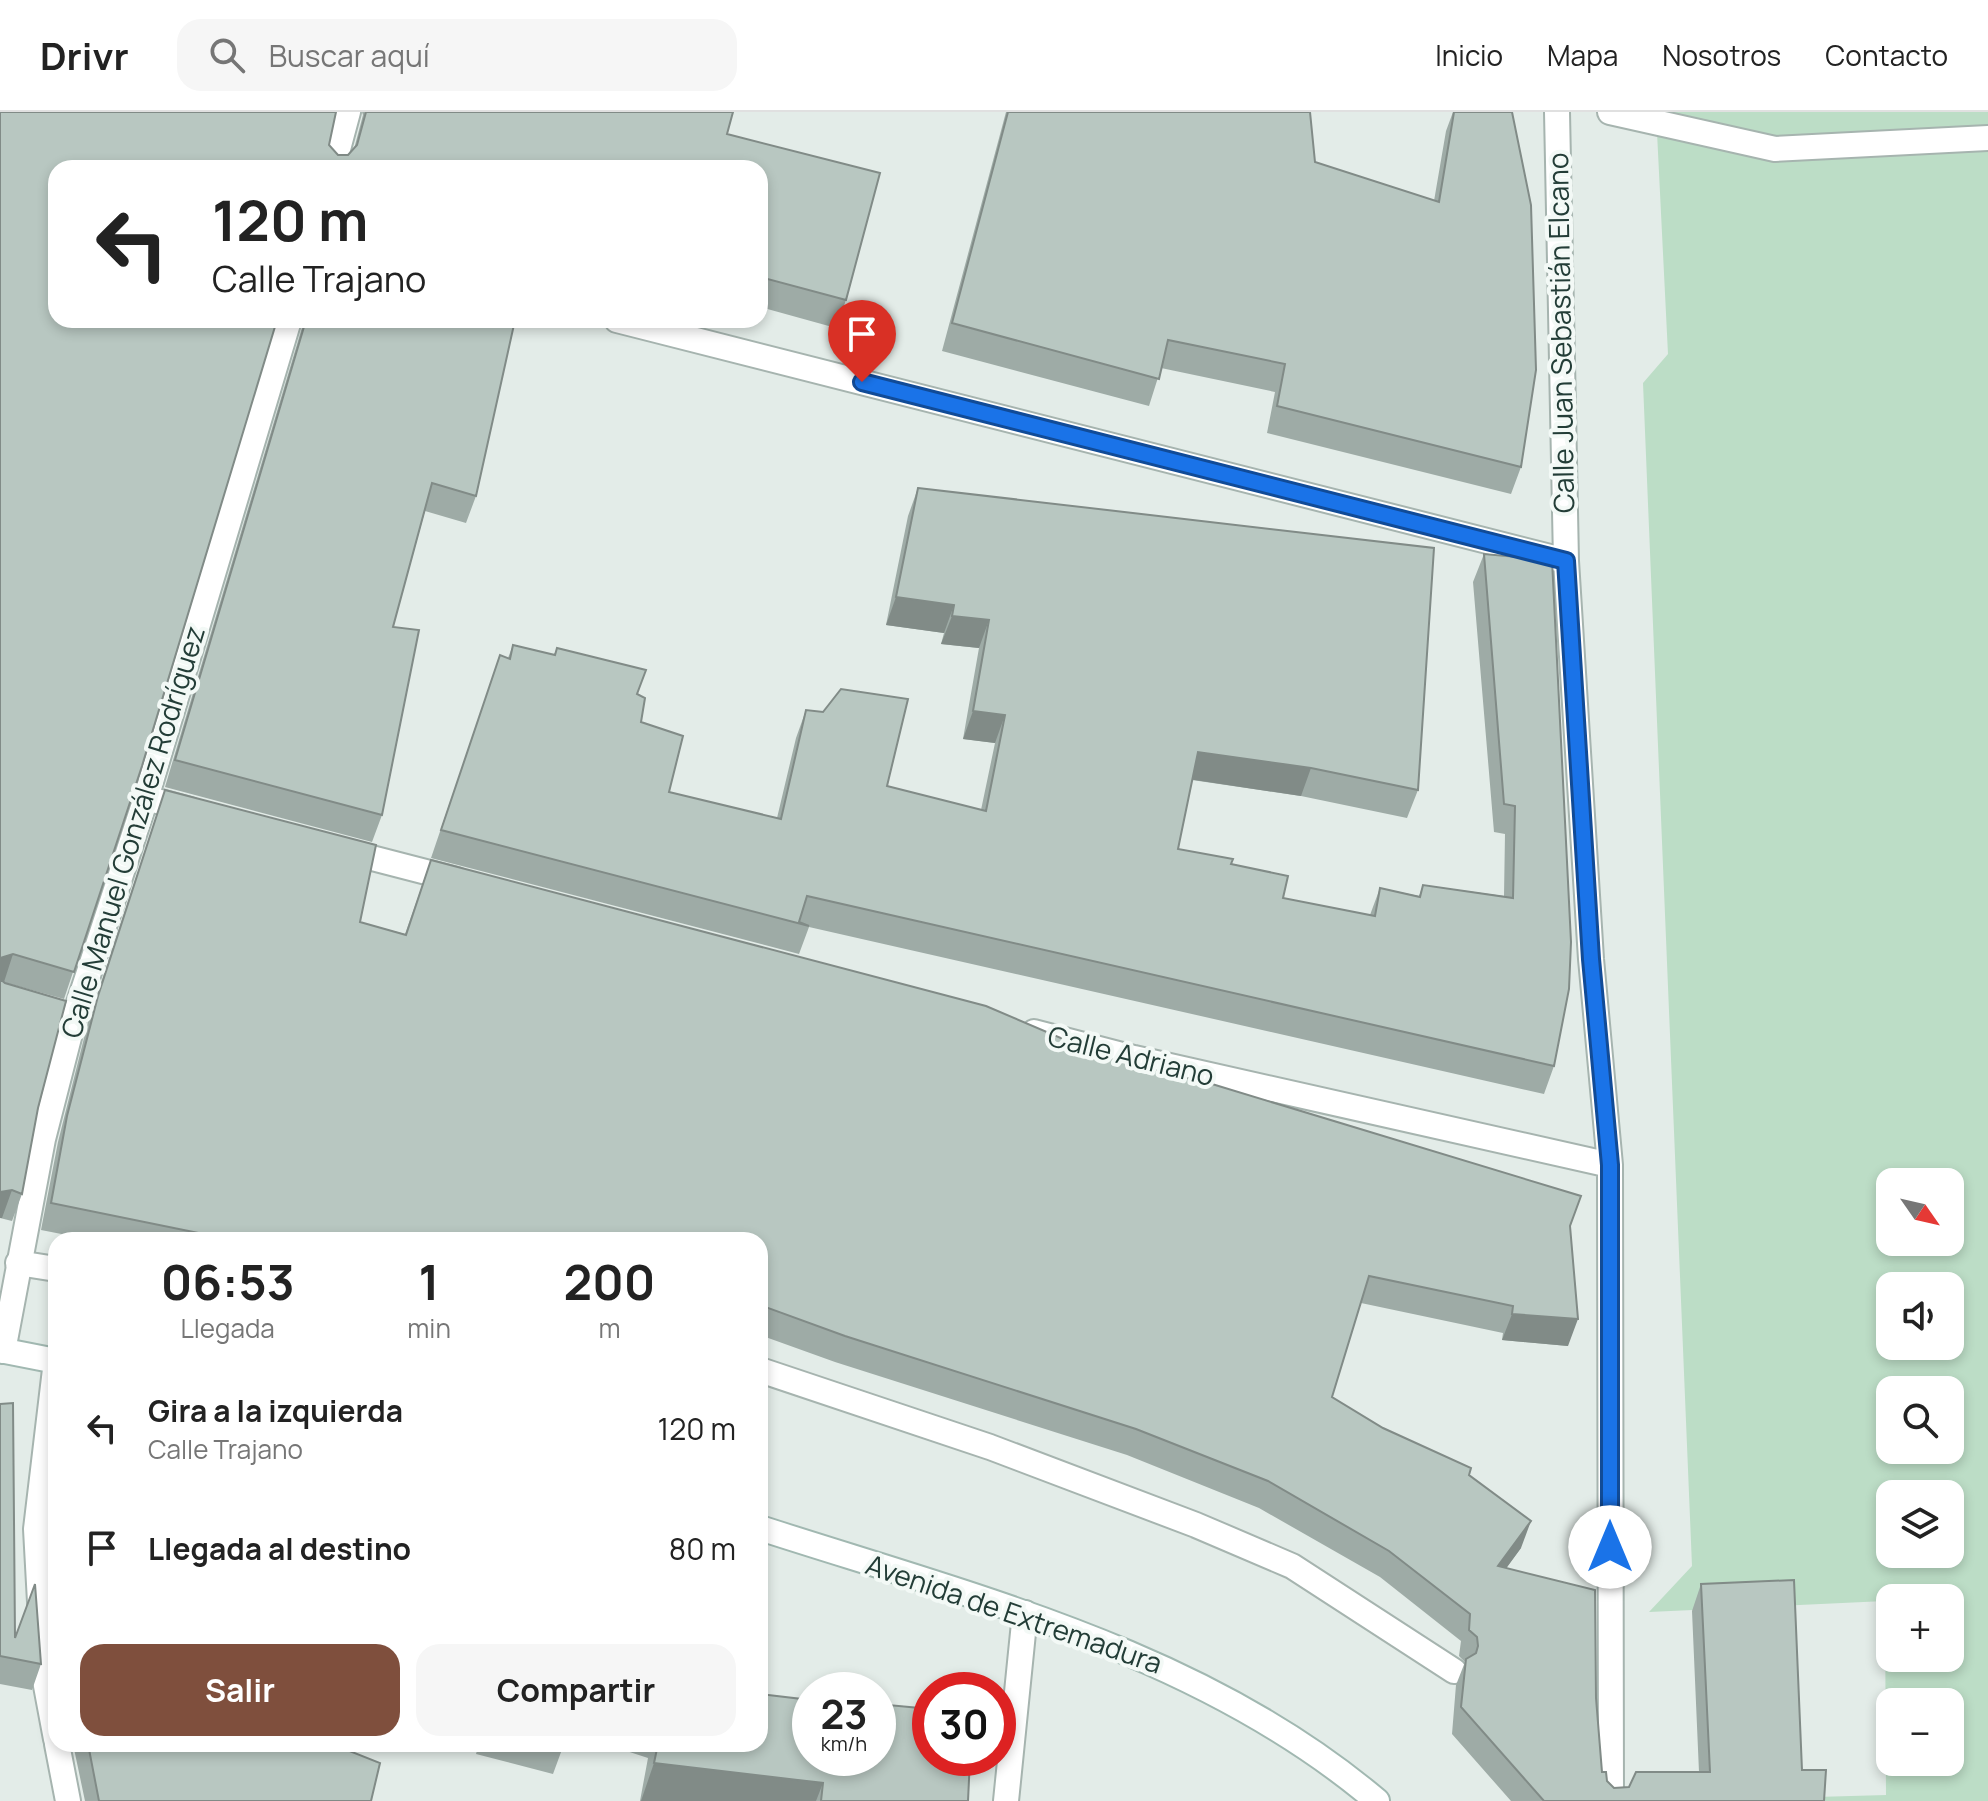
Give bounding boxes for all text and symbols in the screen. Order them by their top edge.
search box [177,19,737,91]
text: Drivr [40,29,129,81]
icon: search [205,33,249,77]
text: Buscar aquí [269,35,430,76]
text: Inicio [1435,36,1503,74]
text: Mapa [1547,36,1618,74]
text: Nosotros [1662,36,1781,74]
text: Contacto [1825,36,1948,74]
street label: Calle Juan Sebastián Elcano [1538,152,1582,514]
text: 120 m [212,181,368,258]
icon: left [80,192,184,296]
text: Calle Trajano [212,254,426,303]
pin [828,300,896,382]
icon: arrive [840,312,884,356]
street label: Calle Manuel González Rodríguez [51,621,213,1042]
street label: Calle Adriano [1044,1016,1218,1094]
north arrow [1876,1168,1964,1256]
map controls [1876,1168,1964,1776]
text: 06:53 [161,1249,295,1314]
text: 1 [419,1249,440,1314]
text: 200 [564,1249,655,1314]
button: sound [1876,1272,1964,1360]
text: Llegada [181,1310,275,1346]
text: min [407,1310,451,1346]
text: m [598,1310,620,1346]
button: search [1876,1376,1964,1464]
text: Gira a la izquierda [148,1390,403,1431]
icon: left [80,1406,124,1450]
text: 120 m [657,1408,736,1449]
text: Calle Trajano [148,1431,303,1467]
button: layers [1876,1480,1964,1568]
position arrow [1568,1505,1652,1589]
icon: arrive [80,1526,124,1570]
text: Llegada al destino [148,1528,411,1569]
text: 80 m [669,1528,736,1569]
street label: Avenida de Extremadura [861,1544,1168,1682]
button: + [1876,1584,1964,1672]
button: Salir [80,1644,400,1736]
button: Compartir [416,1644,736,1736]
speed limit sign: 30 [912,1672,1016,1776]
text: 23 [820,1686,868,1741]
button: − [1876,1688,1964,1776]
text: km/h [821,1730,867,1757]

